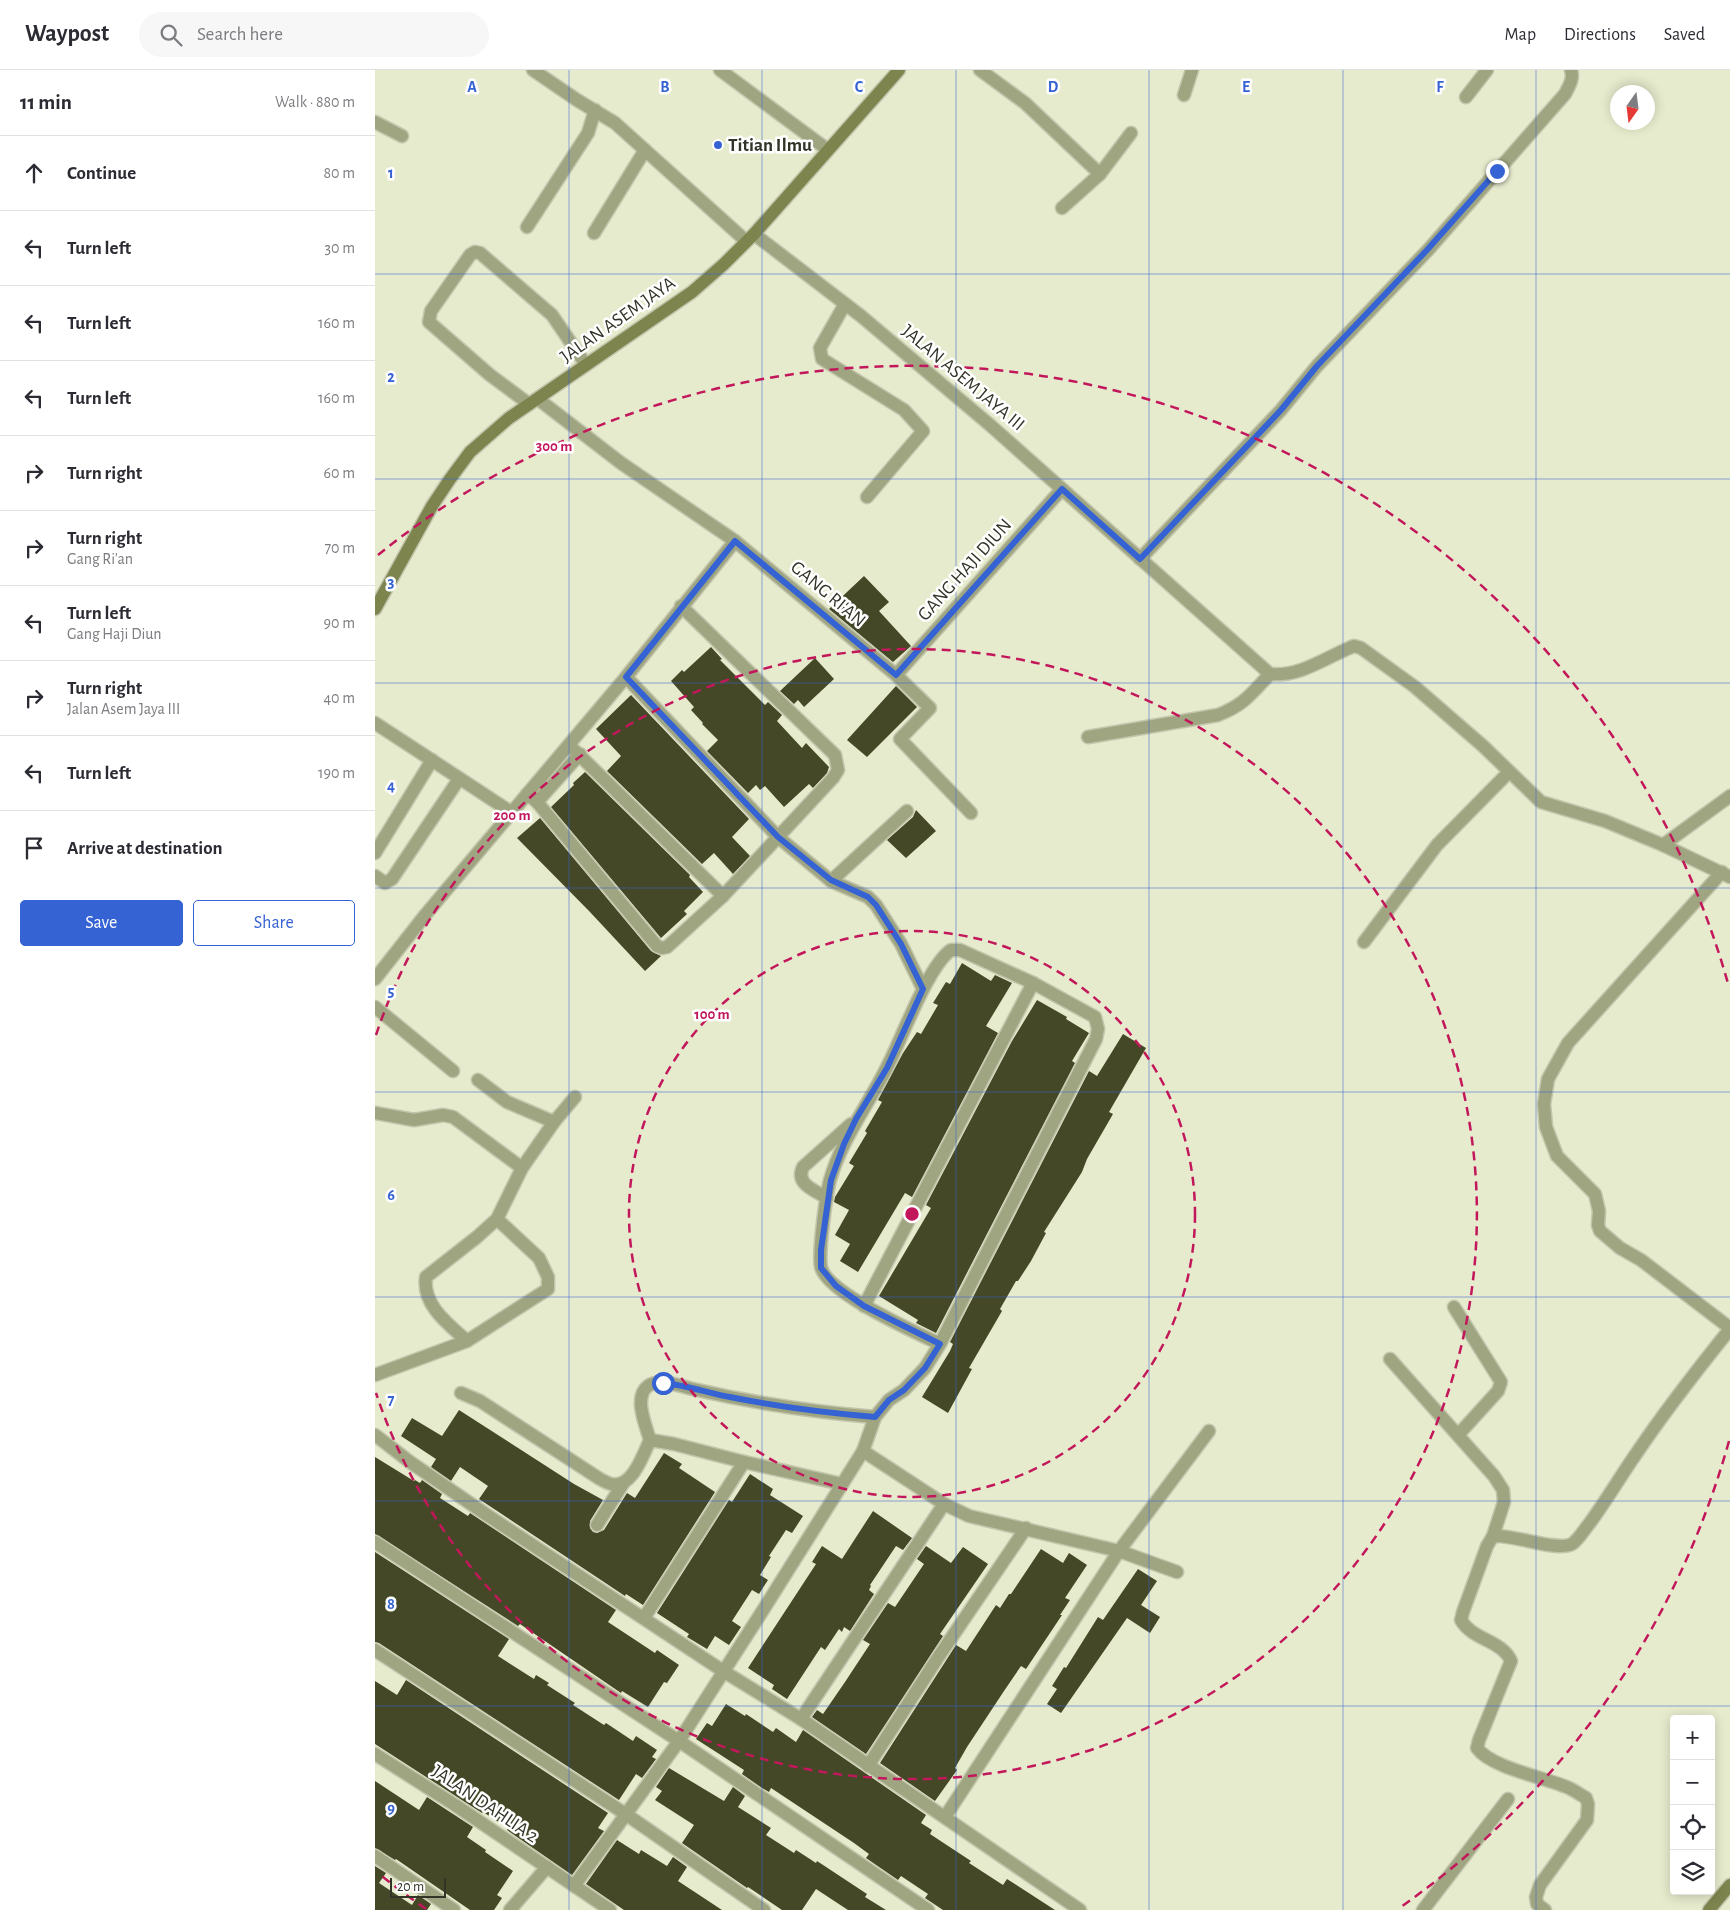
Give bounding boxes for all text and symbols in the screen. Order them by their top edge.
search box [139,12,489,57]
icon: search [157,21,185,49]
text: Waypost [25,22,109,46]
text: Search here [197,25,283,44]
text: Map [1505,26,1536,44]
text: Directions [1564,26,1636,44]
text: Saved [1664,26,1705,44]
text: A [467,79,477,95]
text: B [660,79,670,95]
text: C [855,79,864,95]
text: D [1048,79,1059,95]
text: E [1242,79,1250,95]
text: F [1436,79,1444,95]
north arrow [1610,85,1655,130]
text: 11 min [20,92,72,113]
text: Walk · 880 m [275,94,355,110]
place label: Titian Ilmu [728,136,812,155]
marker: Titian Ilmu [712,139,724,151]
icon: ahead [20,159,48,187]
route end [1486,160,1509,183]
text: Continue [67,164,136,183]
text: 80 m [324,165,355,181]
text: 1 [388,165,394,181]
icon: left [20,234,48,262]
text: Turn left [67,239,131,258]
text: 30 m [325,240,355,256]
street label: JALAN ASEM JAYA [557,273,679,367]
icon: left [20,309,48,337]
text: Turn left [67,314,131,333]
text: 160 m [318,315,355,331]
street label: JALAN ASEM JAYA III [898,321,1028,435]
text: 2 [387,369,395,385]
icon: left [20,384,48,412]
text: Turn left [67,389,131,408]
text: 160 m [318,390,355,406]
text: 300 m [536,439,572,454]
icon: right [20,459,48,487]
text: Turn right [67,464,142,483]
text: 60 m [324,465,355,481]
street label: GANG HAJI DIUN [914,515,1016,625]
text: Turn right [67,529,142,548]
icon: right [20,534,48,562]
text: 70 m [324,540,355,556]
text: Gang Ri'an [67,551,133,567]
street label: GANG RI'AN [787,557,869,631]
text: 3 [388,574,395,590]
text: Turn left [67,604,131,623]
icon: left [20,609,48,637]
text: 90 m [324,615,355,631]
text: Gang Haji Diun [67,626,162,642]
text: Turn right [67,679,142,698]
icon: right [20,684,48,712]
text: 40 m [323,690,355,706]
text: Jalan Asem Jaya III [67,701,180,717]
icon: left [20,759,48,787]
text: Turn left [67,764,131,783]
text: 190 m [318,765,355,781]
text: 4 [387,778,395,794]
text: 200 m [493,808,531,823]
icon: arrive [20,834,48,862]
text: Arrive at destination [67,839,223,858]
button: Save [20,900,183,946]
button: Share [193,900,355,946]
text: 5 [388,983,395,999]
text: 100 m [694,1007,730,1022]
text: 6 [387,1187,395,1203]
centre of rings [903,1205,921,1223]
route start [652,1372,675,1395]
text: 7 [388,1392,395,1408]
text: 8 [387,1596,395,1612]
map controls [1670,1715,1715,1895]
button: + [1670,1715,1715,1760]
button: − [1670,1760,1715,1805]
street label: JALAN DAHLIA 2 [428,1762,542,1847]
text: 9 [387,1800,395,1816]
button: locate [1670,1805,1715,1850]
button: layers [1670,1850,1715,1895]
scale bar [390,1875,446,1898]
text: 20 m [397,1880,424,1894]

